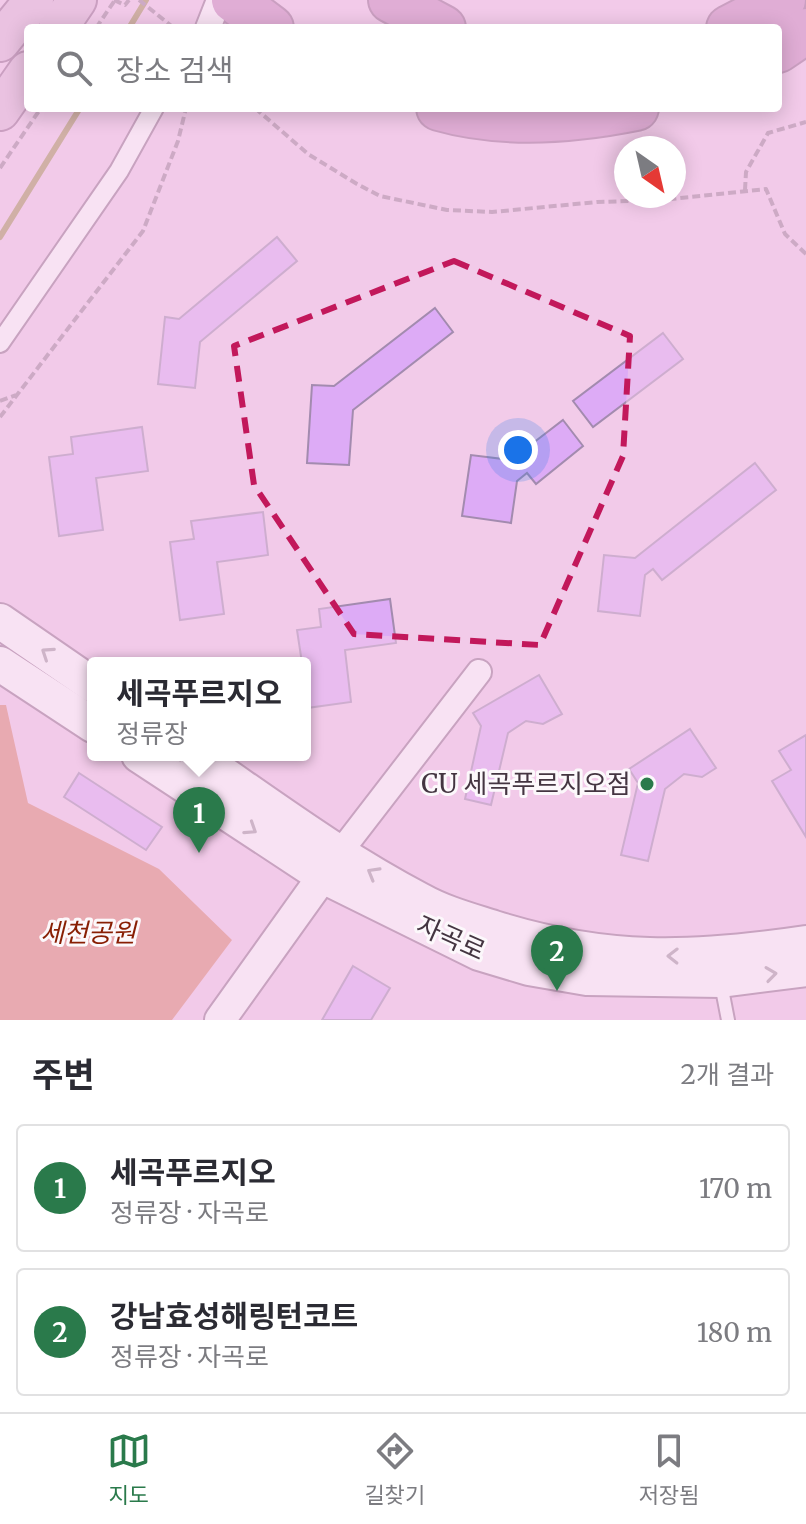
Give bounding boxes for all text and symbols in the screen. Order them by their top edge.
search box [24,24,782,112]
icon: search [52,46,96,90]
text: 장소 검색 [116,51,234,89]
north arrow [614,136,686,208]
your location [498,430,538,470]
one-way arrow [41,648,55,663]
popup [87,657,311,761]
text: 세곡푸르지오 [116,674,282,712]
text: 정류장 [116,717,188,750]
place label: CU 세곡푸르지오점 [421,767,631,800]
marker: CU 세곡푸르지오점 [638,775,656,793]
pin: 1 [173,787,225,853]
one-way arrow [242,819,257,834]
one-way arrow [367,867,382,883]
street label: 자곡로 [412,908,491,967]
park label: 세천공원 [40,916,138,949]
pin: 2 [531,925,583,991]
one-way arrow [666,947,679,964]
one-way arrow [764,966,778,983]
text: 주변 [32,1054,95,1096]
text: 2개 결과 [681,1058,774,1091]
text: 세곡푸르지오 [110,1153,276,1191]
text: 1 [54,1172,66,1205]
text: 170 m [699,1172,772,1205]
text: 정류장 · 자곡로 [110,1196,269,1229]
text: 강남효성해링턴코트 [110,1297,358,1335]
text: 2 [52,1316,68,1349]
text: 180 m [697,1316,772,1349]
text: 정류장 · 자곡로 [110,1340,269,1373]
tab: 지도 [107,1429,151,1509]
tab: 길찾기 [364,1429,425,1509]
tab: 저장됨 [638,1429,699,1509]

